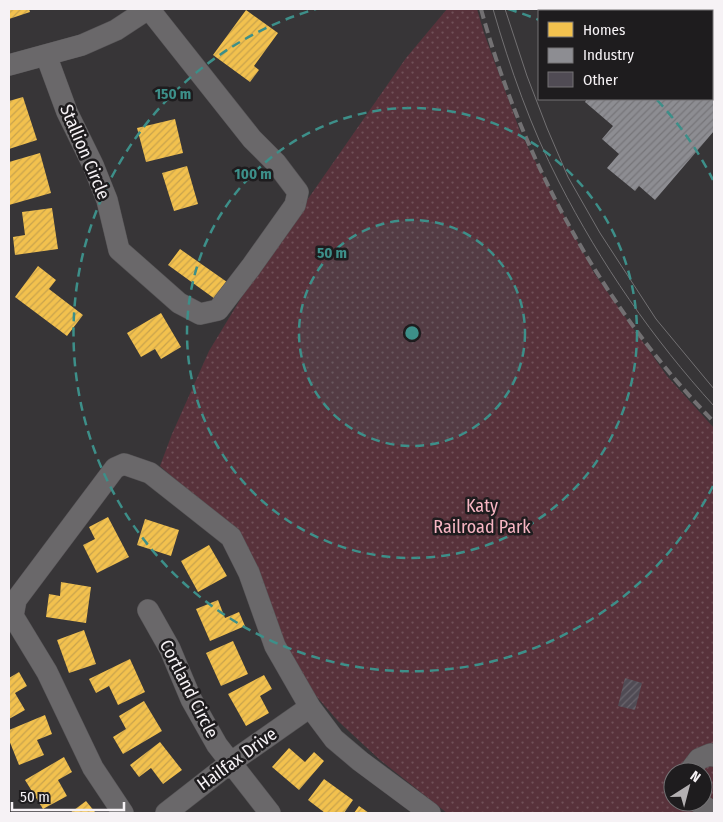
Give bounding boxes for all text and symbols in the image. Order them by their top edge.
legend [538,10,713,100]
text: Homes [583,21,625,39]
text: Industry [583,46,634,64]
text: Other [583,71,619,89]
text: 150 m [155,85,191,103]
street label: Stallion Circle [55,101,115,203]
text: 100 m [234,165,272,183]
text: 50 m [317,244,347,262]
centre of rings [403,324,421,342]
park label: Katy Railroad Park [433,495,531,538]
street label: Cortland Circle [155,636,223,742]
street label: Hailfax Drive [193,723,281,795]
north arrow [663,762,713,812]
text: N [687,768,704,786]
scale bar [12,780,125,812]
text: 50 m [20,788,50,806]

